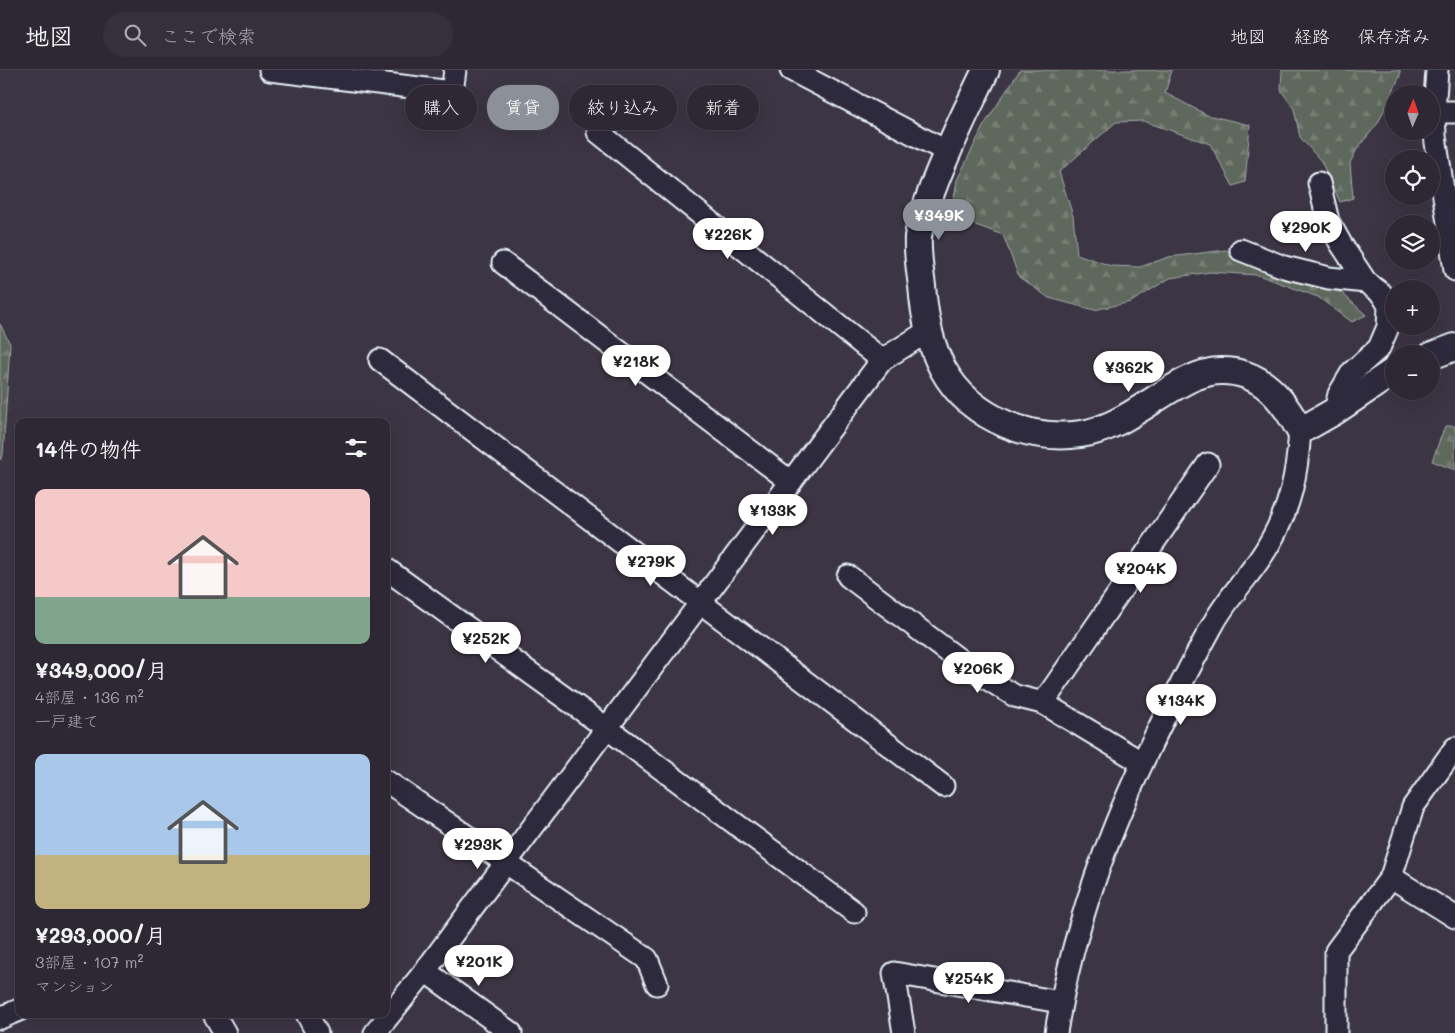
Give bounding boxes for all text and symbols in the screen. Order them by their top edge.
search box [103,12,453,57]
text: 地図 [25,20,73,51]
icon: search [121,21,149,49]
text: ここで検索 [161,23,256,48]
text: 地図 [1230,24,1266,48]
text: 経路 [1294,24,1330,48]
text: 保存済み [1358,24,1430,48]
chip: 購入 [405,85,477,130]
chip: 賃貸 [487,85,559,130]
chip: 絞り込み [569,85,677,130]
chip: 新着 [687,85,759,130]
north arrow [1385,85,1440,140]
map controls [1385,85,1440,400]
button: locate [1385,150,1440,205]
pin: ¥349K [904,198,974,241]
text: ¥349K [914,204,964,225]
pin: ¥290K [1271,210,1341,253]
button: layers [1385,215,1440,270]
text: ¥290K [1281,216,1331,237]
pin: ¥226K [693,218,763,260]
text: ¥226K [704,223,752,244]
button: + [1385,280,1440,335]
pin: ¥218K [601,344,671,387]
button: − [1385,345,1440,400]
text: ¥218K [613,350,659,371]
pin: ¥362K [1094,350,1164,393]
text: ¥362K [1104,356,1154,377]
icon: filters [342,434,370,462]
text: 14件の物件 [35,435,142,462]
pin: ¥133K [738,494,808,536]
text: ¥133K [749,499,797,520]
icon: home [158,522,248,612]
pin: ¥279K [616,544,686,587]
text: ¥279K [627,550,675,571]
pin: ¥204K [1106,552,1176,594]
text: ¥204K [1116,557,1166,578]
pin: ¥252K [451,622,521,664]
text: ¥252K [462,627,510,648]
pin: ¥206K [943,652,1013,694]
text: ¥349,000/月 [35,656,168,683]
text: ¥206K [953,657,1003,678]
pin: ¥134K [1146,684,1216,726]
text: 4部屋 · 136 m² [35,686,144,707]
text: ¥134K [1157,689,1205,710]
text: 一戸建て [35,710,99,731]
icon: home [158,787,248,877]
pin: ¥293K [443,828,513,870]
text: ¥293K [453,833,503,854]
text: ¥293,000/月 [35,921,166,948]
pin: ¥201K [444,944,514,987]
text: ¥201K [455,950,503,971]
text: 3部屋 · 107 m² [35,951,143,972]
pin: ¥254K [934,962,1004,1004]
text: ¥254K [944,967,994,988]
text: マンション [35,975,114,996]

